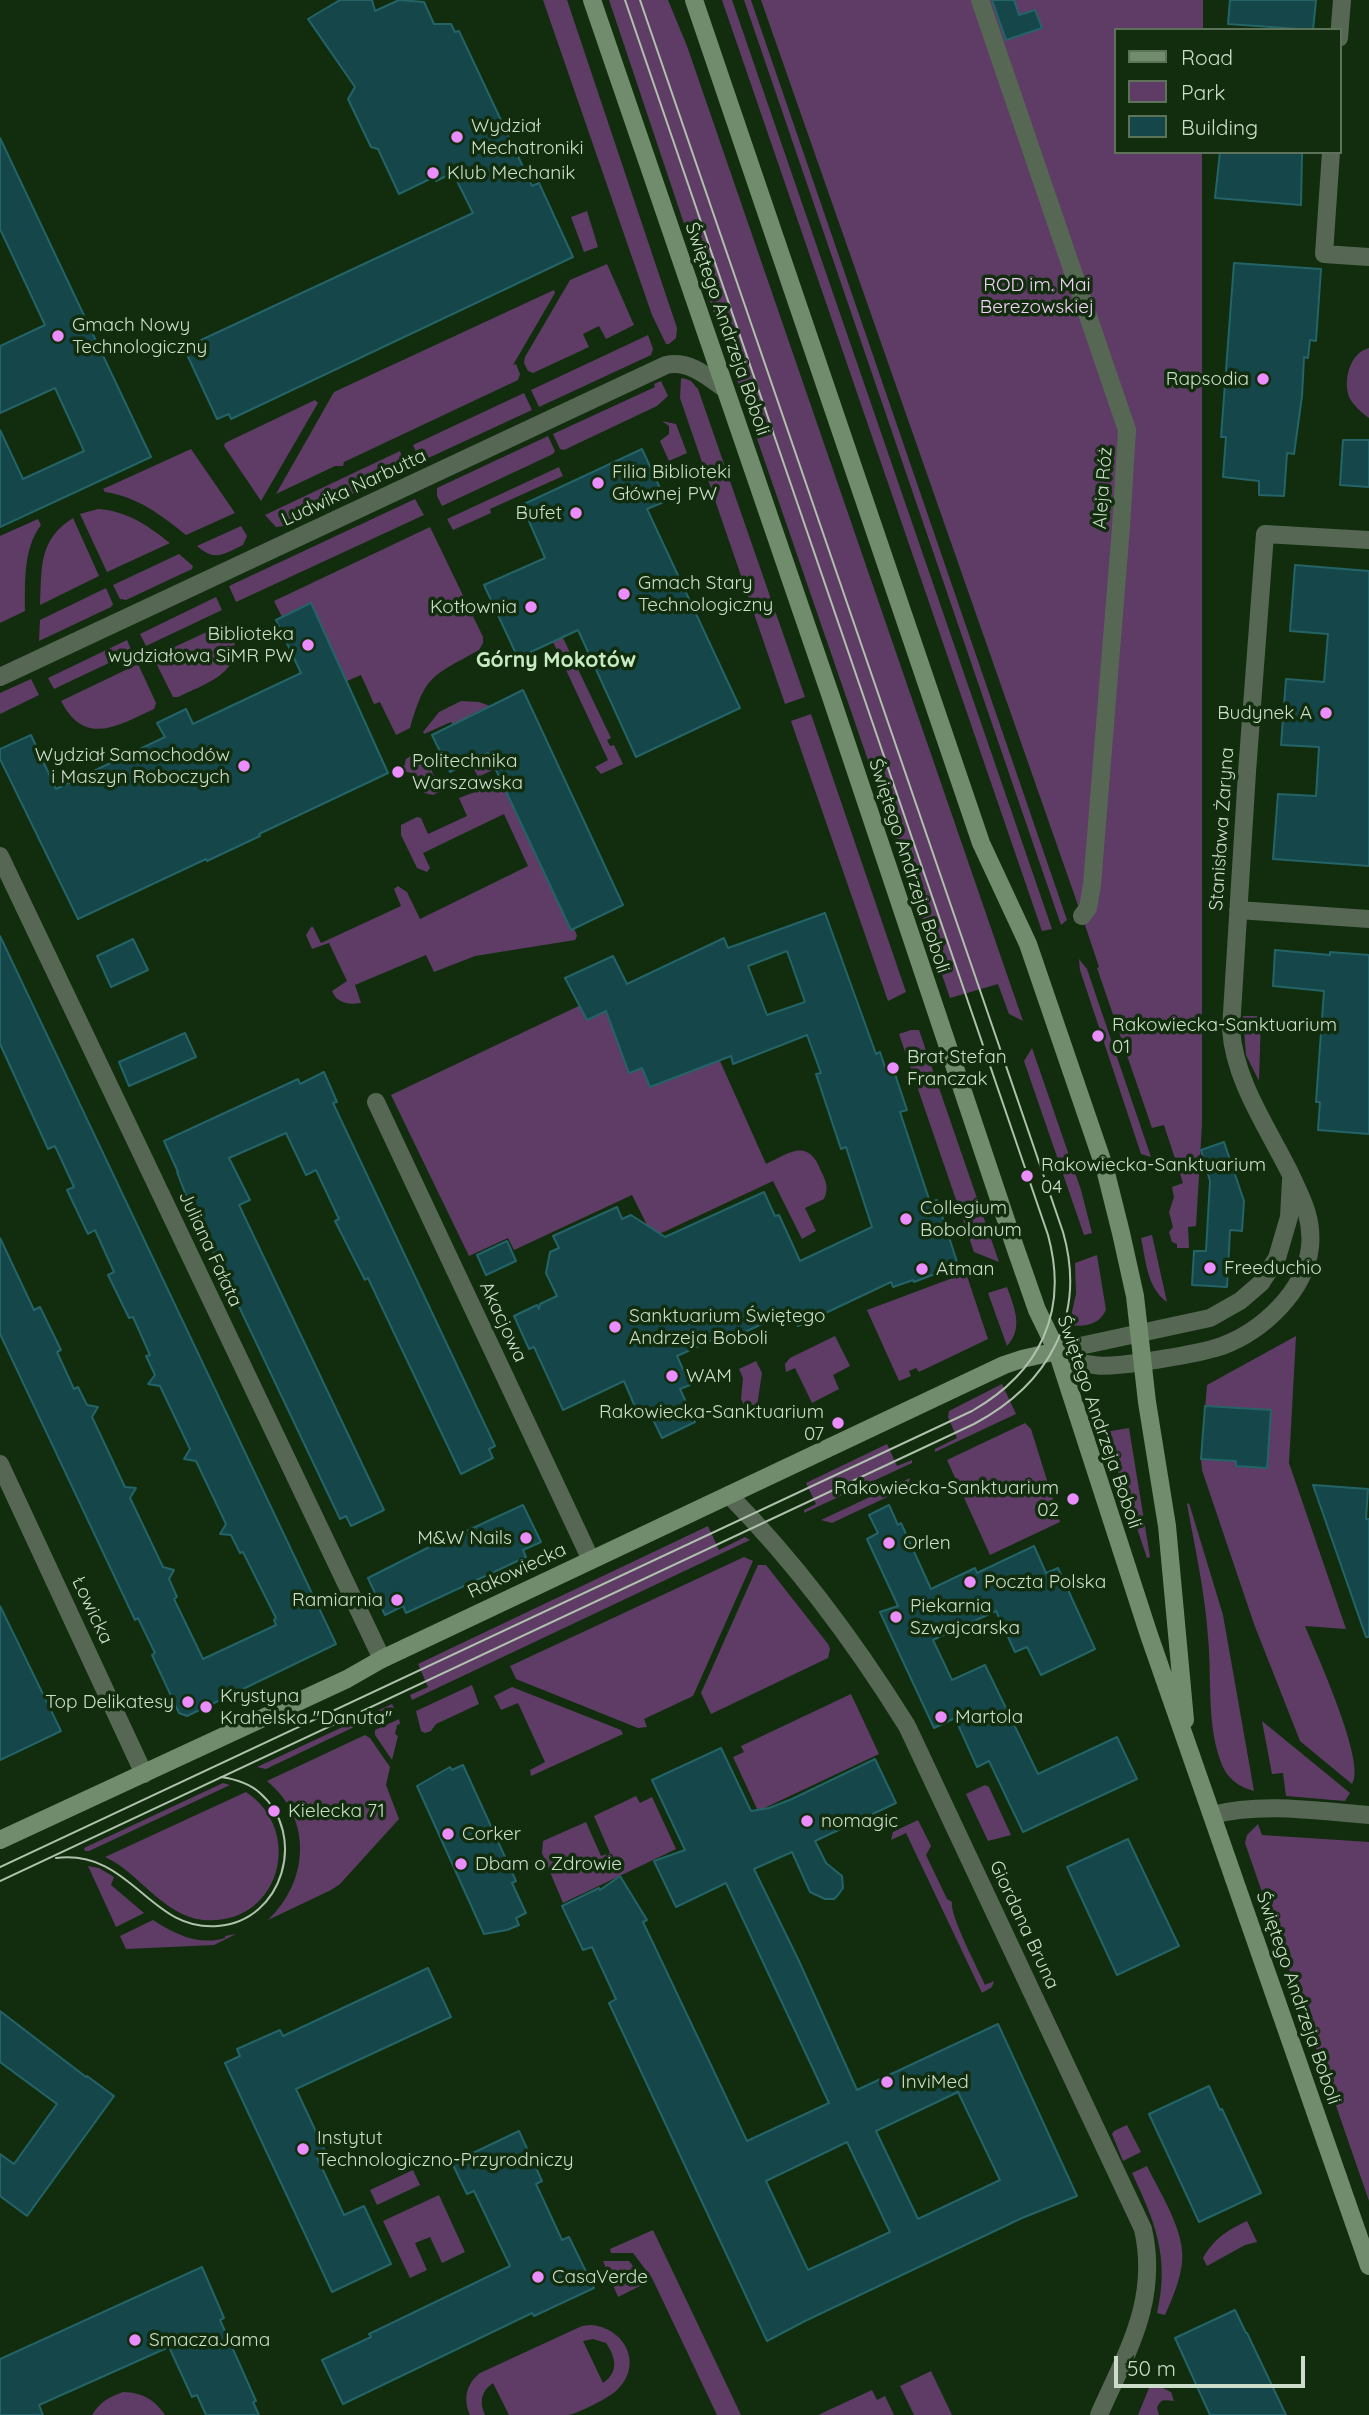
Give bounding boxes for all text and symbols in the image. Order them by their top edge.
legend [1114,28,1341,154]
text: Road [1181,44,1233,70]
text: Park [1181,79,1225,105]
text: Building [1181,114,1258,140]
place label: Wydział Mechatroniki [471,115,584,159]
marker: Wydział Mechatroniki [449,129,465,145]
place label: Klub Mechanik [447,162,575,184]
marker: Klub Mechanik [425,165,441,181]
street label: Świętego Andrzeja Boboli [680,220,774,438]
park label: ROD im. Mai Berezowskiej [980,274,1094,318]
place label: Gmach Nowy Technologiczny [72,314,207,358]
marker: Gmach Nowy Technologiczny [50,328,66,344]
place label: Rapsodia [1166,368,1249,390]
marker: Rapsodia [1255,371,1271,387]
street label: Ludwika Narbutta [278,445,430,531]
street label: Aleja Róż [1089,446,1117,530]
place label: Filia Biblioteki Głównej PW [612,461,731,505]
marker: Filia Biblioteki Głównej PW [590,475,606,491]
place label: Bufet [516,502,562,524]
marker: Bufet [568,505,584,521]
place label: Gmach Stary Technologiczny [638,572,773,616]
marker: Gmach Stary Technologiczny [616,586,632,602]
place label: Kotłownia [430,596,517,618]
marker: Kotłownia [523,599,539,615]
place label: Biblioteka wydziałowa SiMR PW [108,623,294,667]
marker: Biblioteka wydziałowa SiMR PW [300,637,316,653]
district label: Górny Mokotów [476,648,636,674]
place label: Budynek A [1217,702,1312,724]
marker: Budynek A [1318,705,1334,721]
place label: Wydział Samochodów i Maszyn Roboczych [35,744,230,788]
street label: Stanisława Żaryna [1205,747,1239,911]
place label: Politechnika Warszawska [412,750,523,794]
street label: Świętego Andrzeja Boboli [864,756,954,976]
marker: Wydział Samochodów i Maszyn Roboczych [236,758,252,774]
marker: Politechnika Warszawska [390,764,406,780]
place label: Rakowiecka-Sanktuarium 01 [1112,1014,1337,1058]
marker: Rakowiecka-Sanktuarium 01 [1090,1028,1106,1044]
place label: Brat Stefan Franczak [907,1046,1007,1090]
marker: Brat Stefan Franczak [885,1060,901,1076]
place label: Rakowiecka-Sanktuarium 04 [1041,1154,1266,1198]
marker: Rakowiecka-Sanktuarium 04 [1019,1168,1035,1184]
street label: Juliana Fałata [173,1188,247,1310]
place label: Collegium Bobolanum [920,1197,1022,1241]
marker: Collegium Bobolanum [898,1211,914,1227]
place label: Freeduchio [1224,1257,1322,1279]
place label: Atman [936,1258,994,1280]
marker: Freeduchio [1202,1260,1218,1276]
marker: Atman [914,1261,930,1277]
street label: Akacjowa [474,1278,532,1366]
place label: Sanktuarium Świętego Andrzeja Boboli [629,1305,826,1349]
street label: Świętego Andrzeja Boboli [1052,1313,1146,1531]
marker: Sanktuarium Świętego Andrzeja Boboli [607,1319,623,1335]
place label: WAM [686,1365,732,1387]
marker: WAM [664,1368,680,1384]
place label: Rakowiecka-Sanktuarium 07 [599,1401,824,1445]
marker: Rakowiecka-Sanktuarium 07 [830,1415,846,1431]
place label: Rakowiecka-Sanktuarium 02 [834,1477,1059,1521]
marker: Rakowiecka-Sanktuarium 02 [1065,1491,1081,1507]
place label: M&W Nails [417,1527,512,1549]
marker: M&W Nails [518,1530,534,1546]
place label: Orlen [903,1532,951,1554]
marker: Orlen [881,1535,897,1551]
street label: Rakowiecka [464,1538,570,1604]
place label: Poczta Polska [984,1571,1106,1593]
street label: Łowicka [66,1572,118,1648]
marker: Poczta Polska [962,1574,978,1590]
place label: Ramiarnia [292,1589,383,1611]
marker: Ramiarnia [389,1592,405,1608]
place label: Piekarnia Szwajcarska [910,1595,1020,1639]
marker: Piekarnia Szwajcarska [888,1609,904,1625]
place label: Krystyna Krahelska "Danuta" [220,1685,392,1729]
place label: Top Delikatesy [45,1691,174,1713]
marker: Top Delikatesy [180,1694,196,1710]
marker: Krystyna Krahelska "Danuta" [198,1699,214,1715]
place label: Martola [955,1706,1023,1728]
marker: Martola [933,1709,949,1725]
place label: Kielecka 71 [288,1800,385,1822]
marker: Kielecka 71 [266,1803,282,1819]
place label: nomagic [821,1810,898,1832]
marker: nomagic [799,1813,815,1829]
place label: Corker [462,1823,521,1845]
marker: Corker [440,1826,456,1842]
place label: Dbam o Zdrowie [475,1853,622,1875]
marker: Dbam o Zdrowie [453,1856,469,1872]
street label: Giordana Bruna [984,1857,1064,1993]
street label: Świętego Andrzeja Boboli [1251,1889,1345,2107]
place label: InviMed [901,2071,969,2093]
marker: InviMed [879,2074,895,2090]
place label: Instytut Technologiczno-Przyrodniczy [317,2127,574,2171]
marker: Instytut Technologiczno-Przyrodniczy [295,2141,311,2157]
place label: CasaVerde [552,2266,648,2288]
marker: CasaVerde [530,2269,546,2285]
place label: SmaczaJama [149,2329,270,2351]
marker: SmaczaJama [127,2332,143,2348]
scale bar [1117,2342,1308,2386]
text: 50 m [1127,2355,1176,2381]

